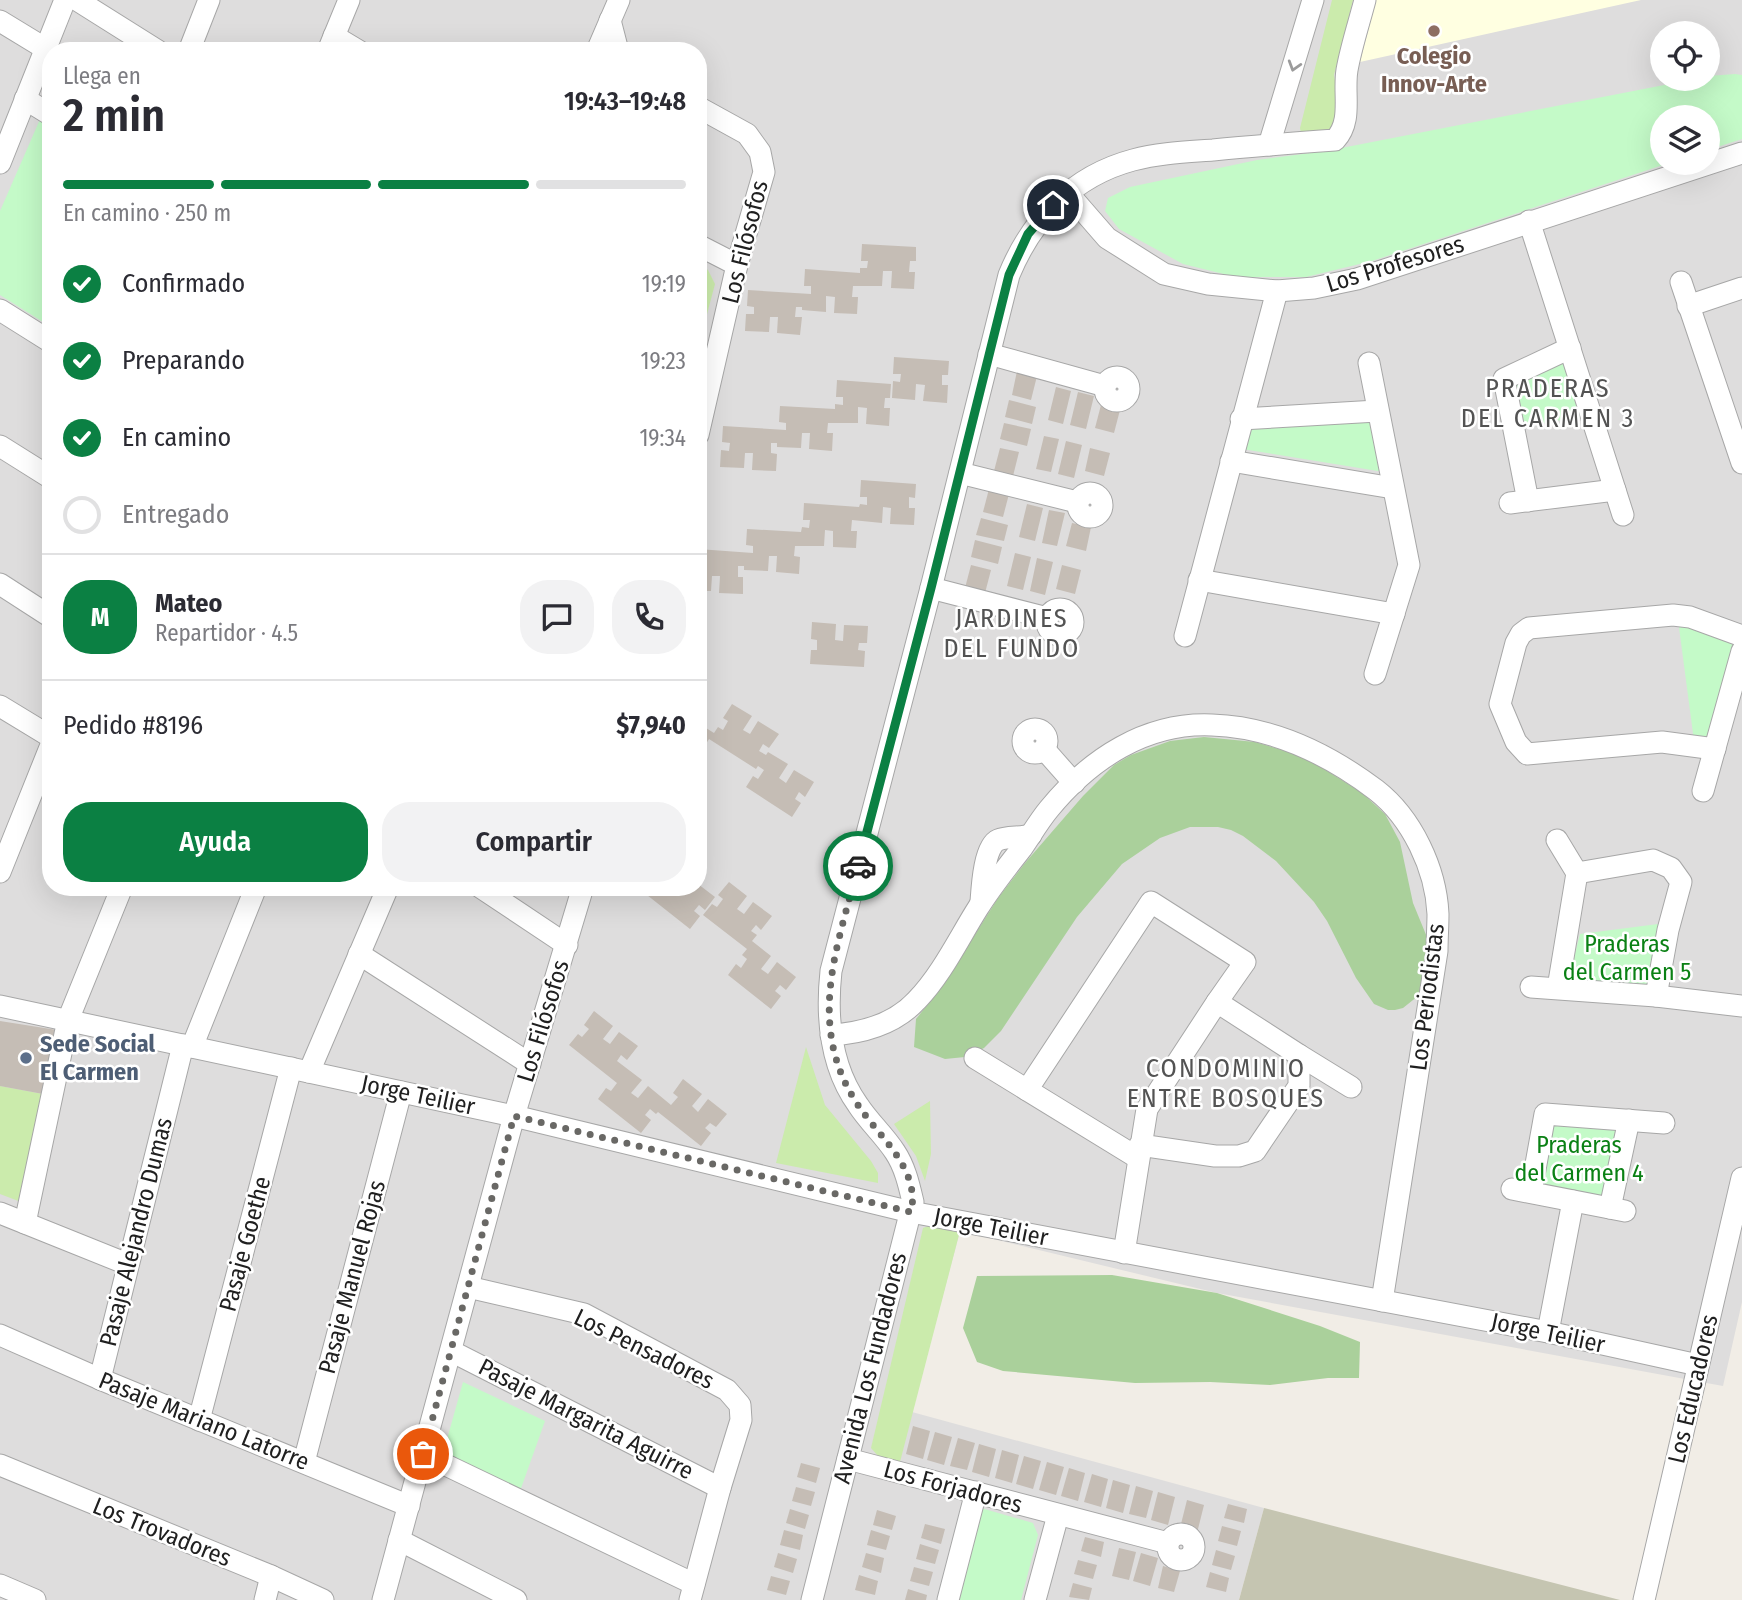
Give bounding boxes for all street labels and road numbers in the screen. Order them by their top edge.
street label: Los Filósofos [716,177,774,307]
street label: Los Profesores [1323,230,1467,298]
street label: Los Periodistas [1404,922,1450,1072]
street label: Los Filósofos [511,957,575,1085]
street label: Jorge Teilier [358,1069,478,1121]
street label: Pasaje Alejandro Dumas [94,1115,178,1349]
street label: Pasaje Goethe [214,1173,276,1315]
street label: Pasaje Manuel Rojas [313,1177,391,1377]
street label: Jorge Teilier [931,1202,1051,1252]
street label: Avenida Los Fundadores [828,1249,912,1487]
street label: Los Pensadores [570,1303,718,1395]
street label: Jorge Teilier [1488,1307,1608,1359]
street label: Los Educadores [1662,1312,1724,1466]
street label: Pasaje Margarita Aguirre [474,1353,698,1485]
street label: Pasaje Mariano Latorre [95,1366,313,1476]
street label: Los Forjadores [881,1455,1025,1519]
street label: Los Trovadores [89,1492,235,1572]

